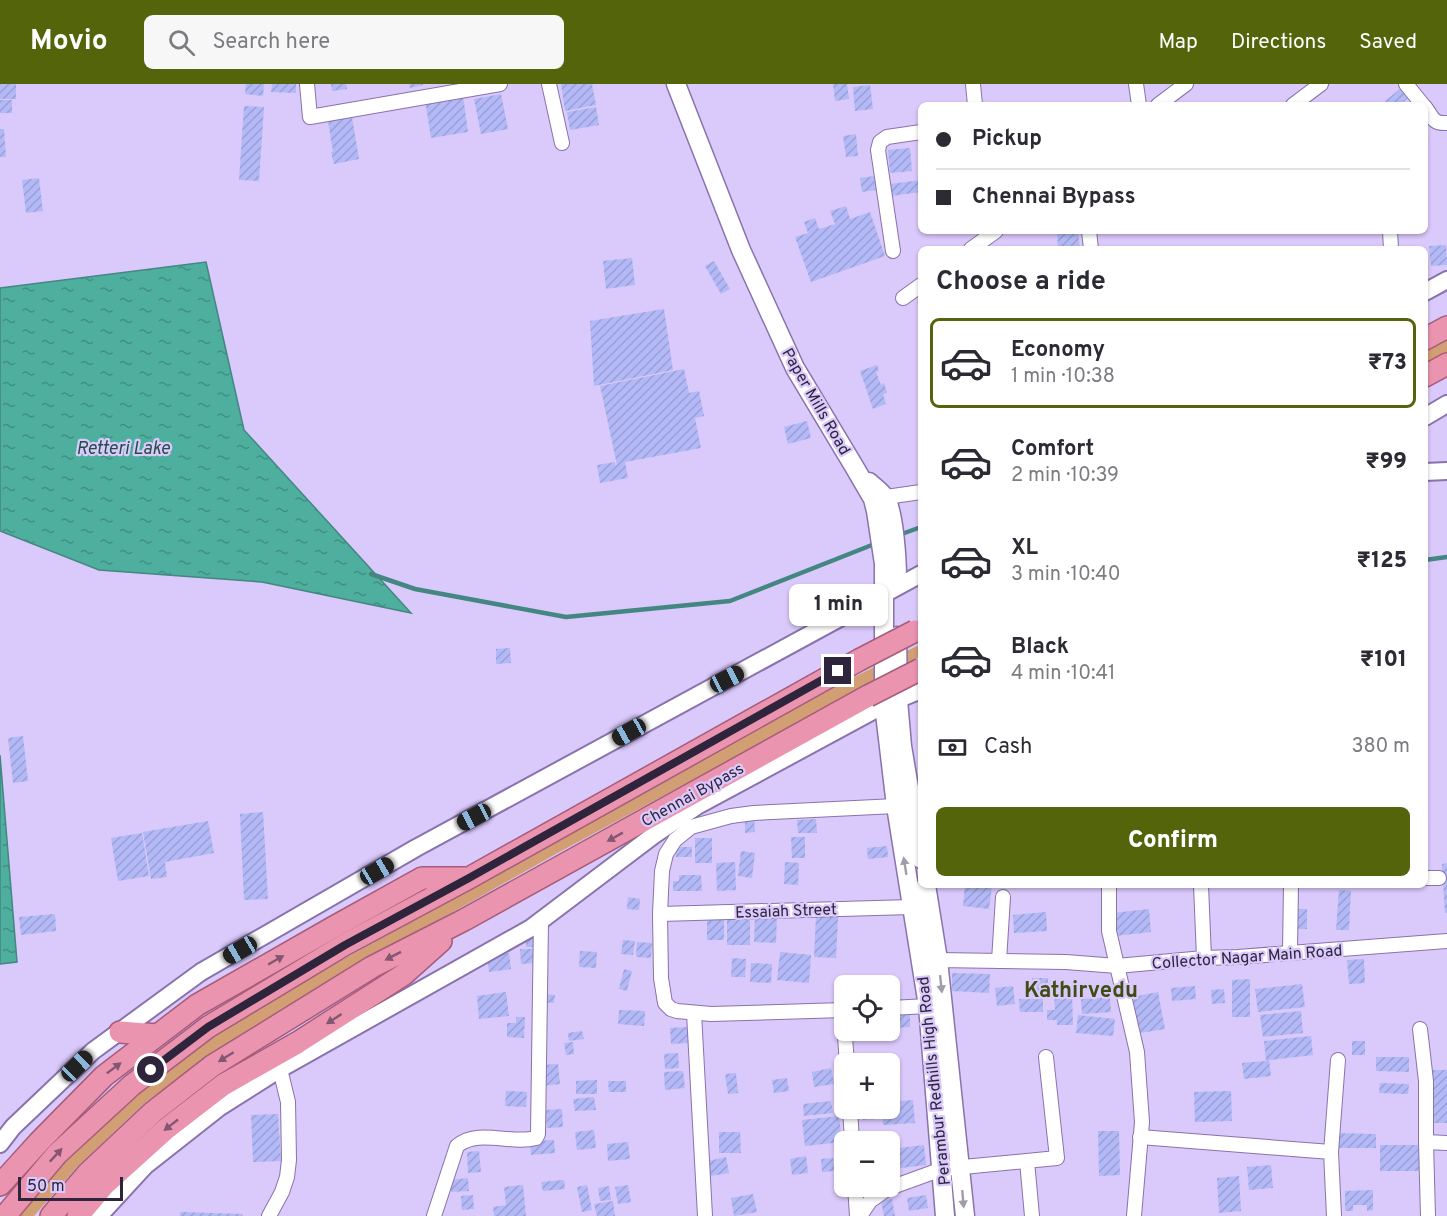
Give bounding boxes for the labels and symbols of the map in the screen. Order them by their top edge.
street label: Paper Mills Road [777,345,854,459]
water label: Retteri Lake [76,438,170,461]
callout: 1 min [788,584,888,626]
route end [824,657,851,684]
car [707,663,747,695]
car [609,715,649,749]
street label: Chennai Bypass [638,759,748,832]
car [454,801,494,833]
one-way arrow [606,832,623,842]
car [357,854,397,888]
one-way arrow [900,857,909,876]
street label: Essaiah Street [735,900,837,924]
car [220,933,260,967]
street label: Collector Nagar Main Road [1151,941,1343,975]
one-way arrow [385,952,402,961]
one-way arrow [268,955,285,965]
street label: Perambur Redhills High Road [914,975,956,1186]
one-way arrow [936,975,946,994]
district label: Kathirvedu [1024,978,1138,1005]
one-way arrow [327,1013,343,1025]
car [58,1047,96,1085]
one-way arrow [218,1051,234,1062]
route start [137,1056,164,1083]
one-way arrow [105,1062,121,1074]
one-way arrow [164,1119,179,1131]
one-way arrow [49,1148,63,1163]
scale bar [18,1174,123,1202]
one-way arrow [958,1190,968,1209]

